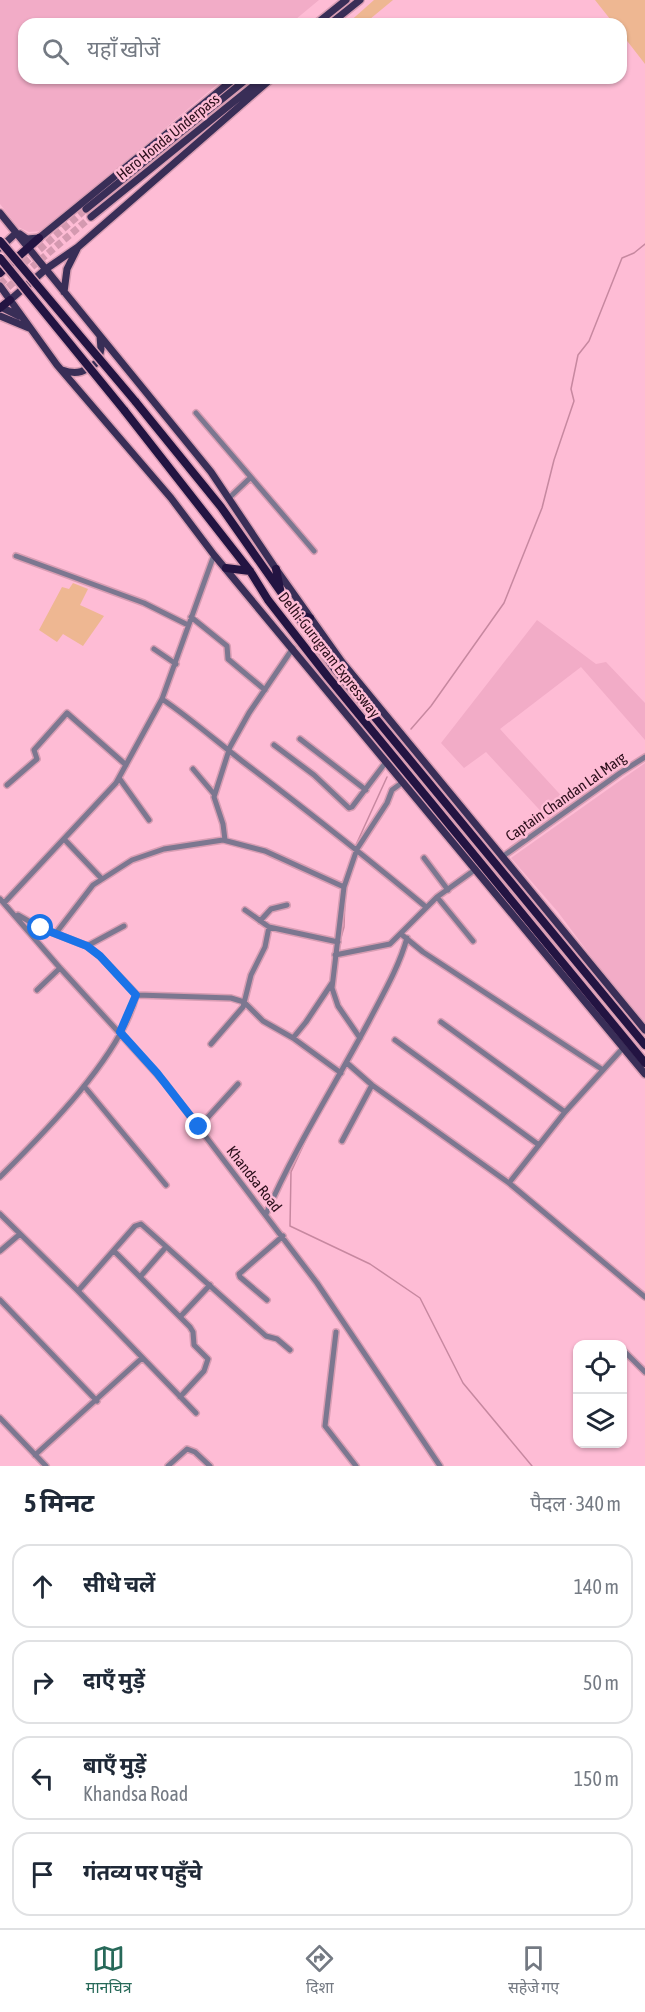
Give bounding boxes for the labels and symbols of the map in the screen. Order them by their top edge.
street label: Hero Honda Underpass [113,90,223,183]
street label: Delhi-Gurugram Expressway [275,589,384,721]
street label: Captain Chandan Lal Marg [502,748,630,845]
route start [27,914,53,940]
route end [185,1113,211,1139]
street label: Khandsa Road [223,1142,285,1215]

